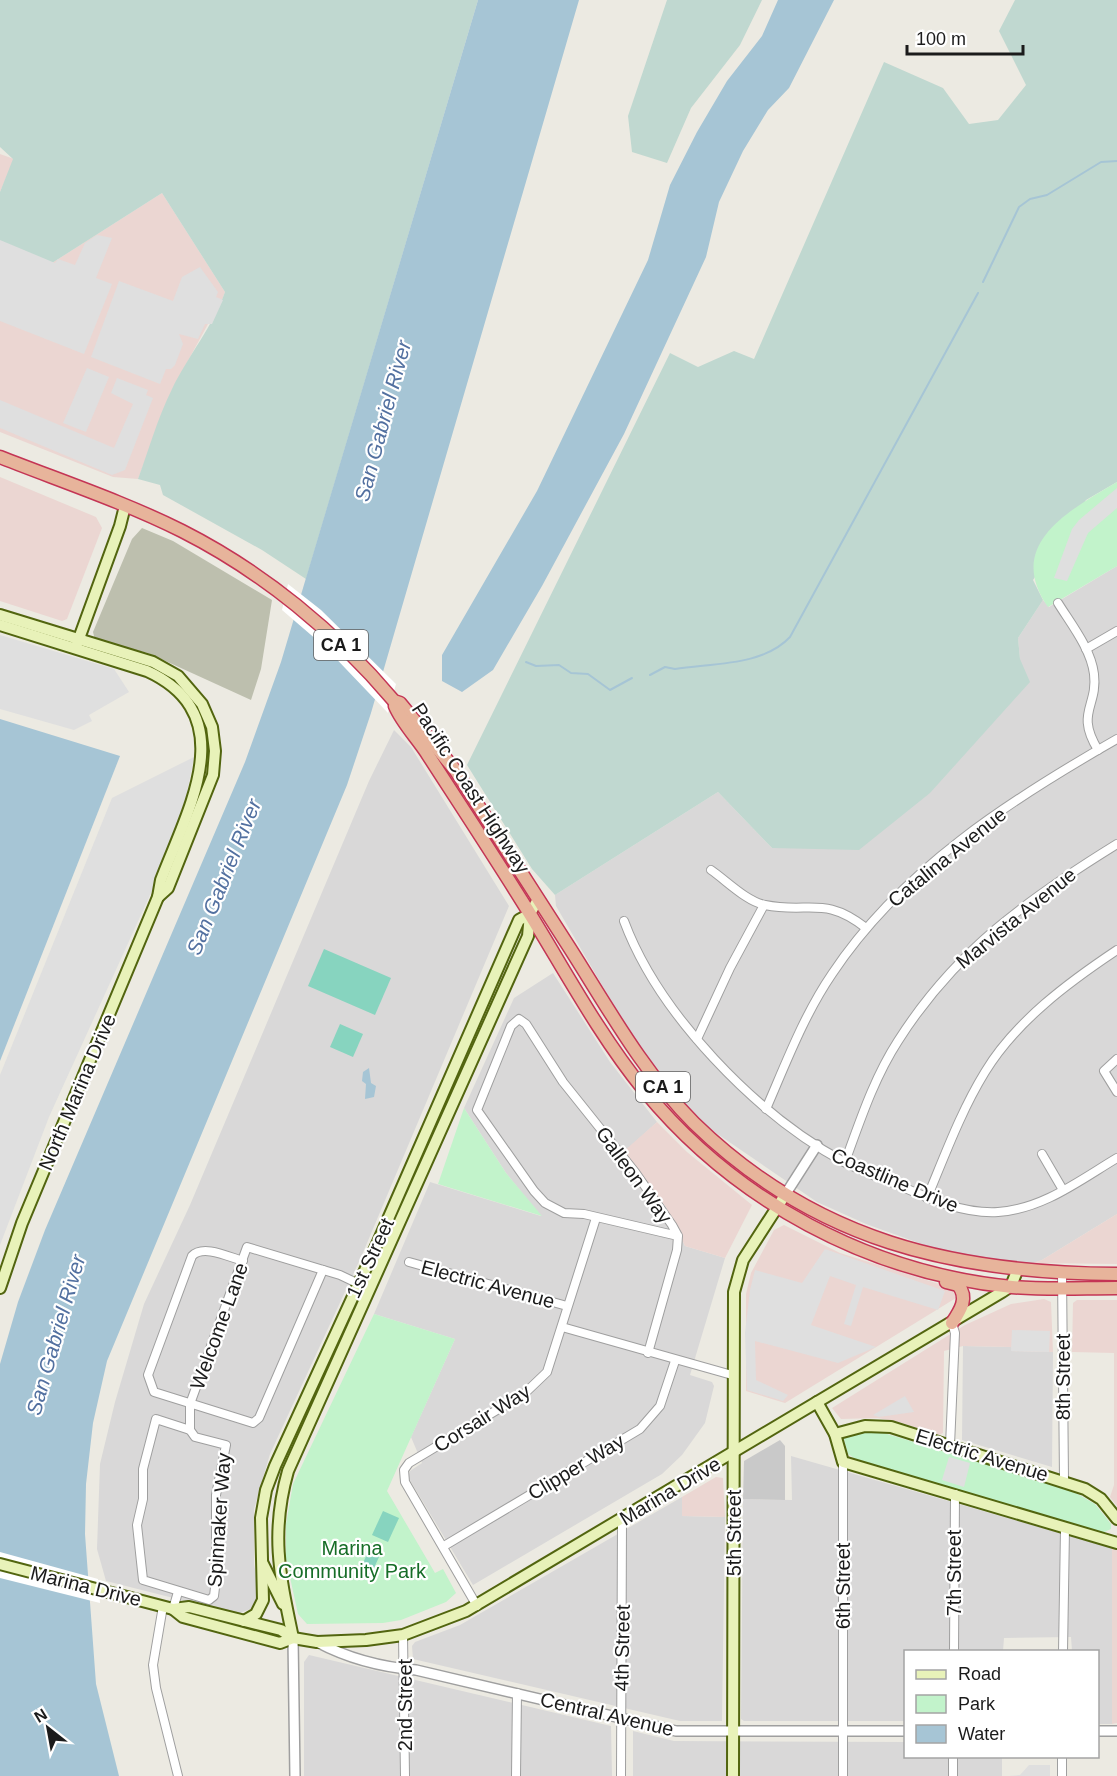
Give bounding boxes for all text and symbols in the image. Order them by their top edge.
scale bar [907,18,1022,56]
text: 100 m [916,29,966,49]
water label: San Gabriel River [350,337,415,504]
road number: CA 1 [314,630,368,660]
street label: Pacific Coast Highway [408,699,534,877]
water label: San Gabriel River [182,795,266,958]
street label: Catalina Avenue [884,803,1010,911]
street label: Marvista Avenue [952,863,1080,973]
street label: North Marina Drive [34,1010,120,1174]
road number: CA 1 [636,1072,690,1102]
street label: Galleon Way [592,1123,676,1227]
street label: Coastline Drive [828,1143,962,1217]
street label: 1st Street [342,1214,398,1301]
water label: San Gabriel River [22,1251,90,1418]
street label: Electric Avenue [419,1256,557,1312]
street label: Welcome Lane [186,1260,252,1392]
street label: 8th Street [1052,1333,1074,1420]
street label: Corsair Way [430,1380,534,1456]
street label: Electric Avenue [913,1424,1051,1486]
street label: Clipper Way [524,1430,628,1504]
street label: Spinnaker Way [203,1452,235,1588]
street label: Marina Drive [616,1452,724,1530]
street label: 5th Street [723,1489,745,1576]
street label: 7th Street [943,1529,965,1616]
park label: Marina Community Park [278,1537,427,1582]
street label: 6th Street [832,1542,854,1629]
street label: Marina Drive [28,1562,144,1610]
street label: 4th Street [610,1604,634,1692]
legend [904,1650,1099,1758]
street label: 2nd Street [394,1658,416,1751]
text: Road [958,1664,1001,1684]
street label: Central Avenue [538,1688,676,1740]
text: Park [958,1694,996,1714]
north arrow [18,1698,78,1758]
text: N [31,1705,50,1726]
text: Water [958,1724,1005,1744]

